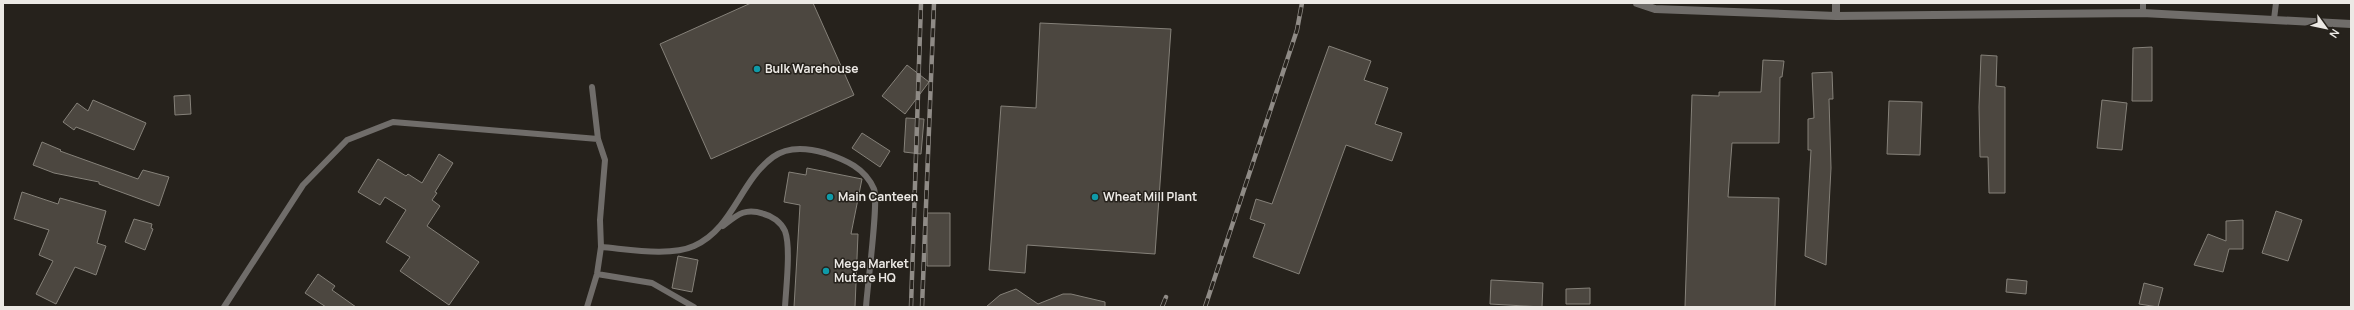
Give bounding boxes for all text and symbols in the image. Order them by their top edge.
north arrow [2306,8,2346,48]
text: N [2326,26,2343,41]
place label: Bulk Warehouse [765,60,858,77]
marker: Bulk Warehouse [752,64,762,74]
place label: Main Canteen [838,188,918,205]
place label: Wheat Mill Plant [1103,188,1197,205]
marker: Main Canteen [825,192,835,202]
marker: Wheat Mill Plant [1090,192,1100,202]
place label: Mega Market Mutare HQ [834,255,909,286]
marker: Mega Market Mutare HQ [821,266,831,276]

